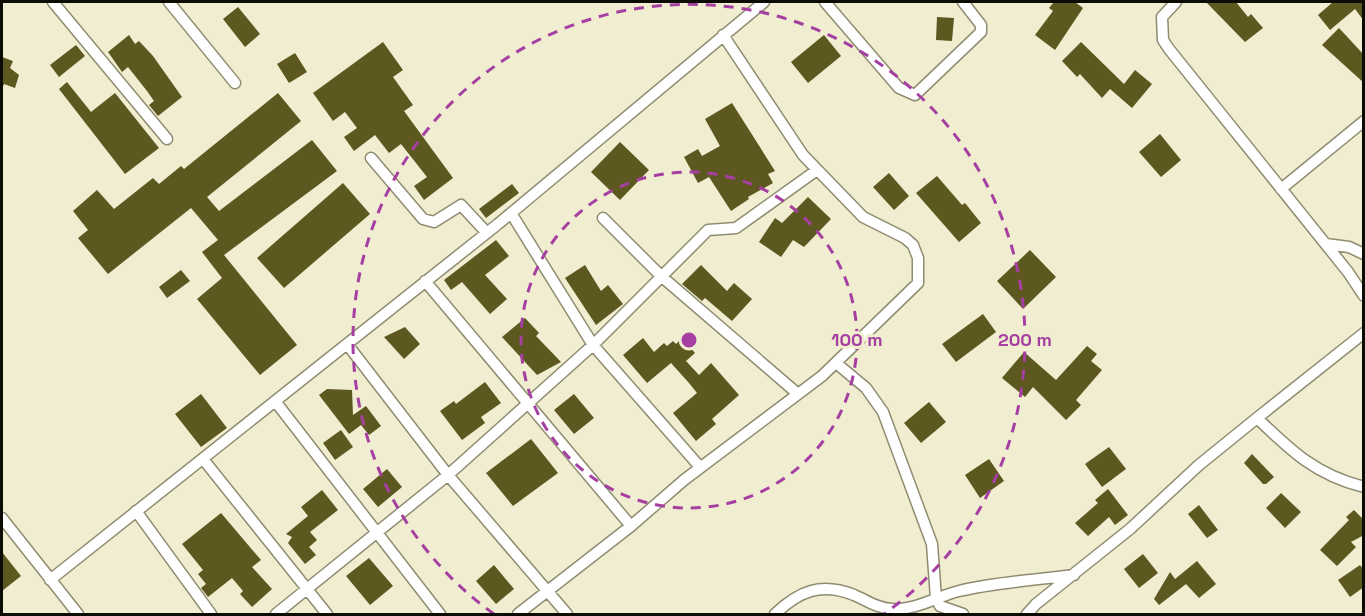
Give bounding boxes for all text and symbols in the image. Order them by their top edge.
text: 100 m [831,328,883,351]
text: 200 m [998,328,1052,351]
centre of rings [679,330,699,350]

